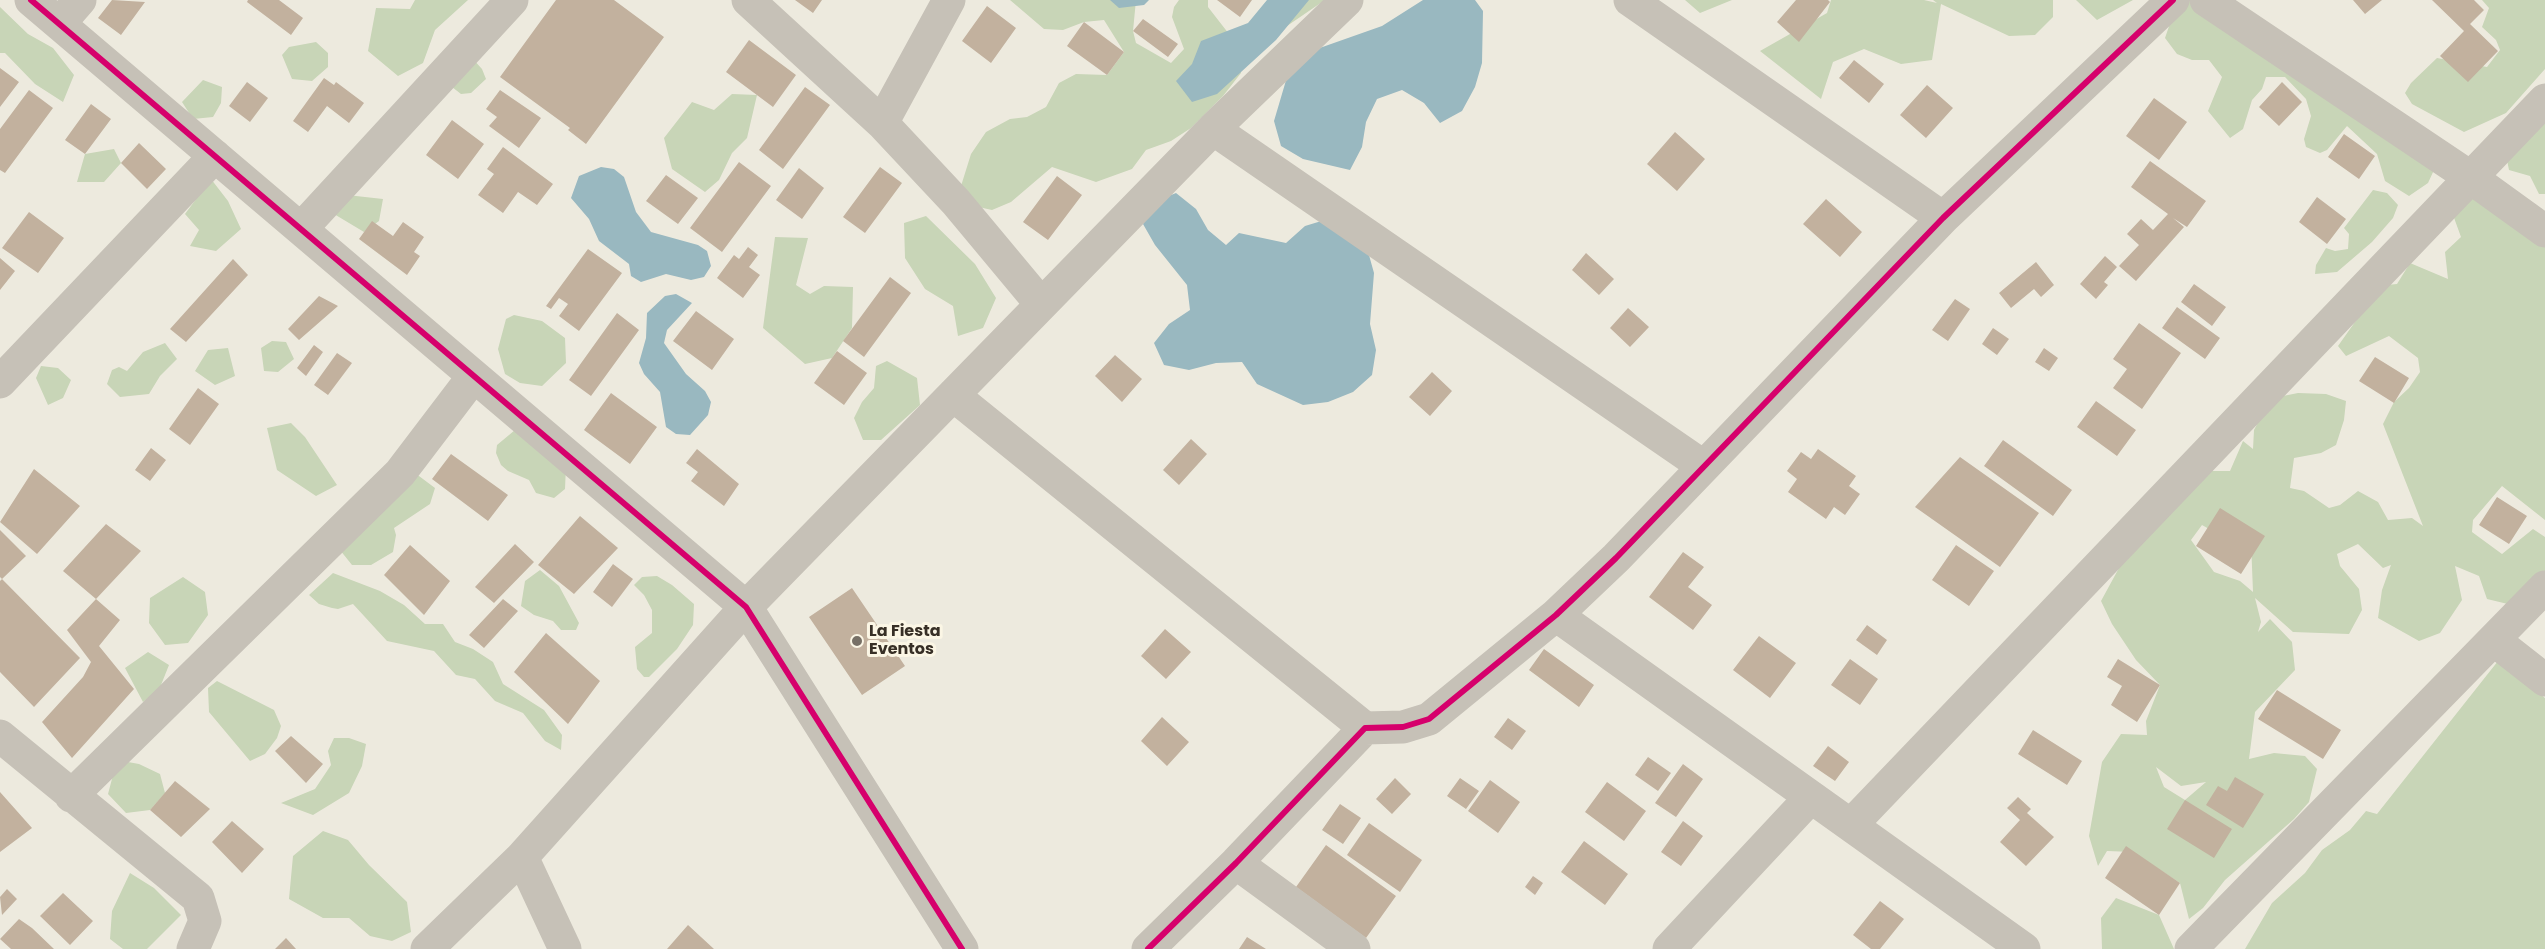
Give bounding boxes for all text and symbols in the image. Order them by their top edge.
place label: La Fiesta Eventos [869,622,941,660]
marker: La Fiesta Eventos [850,634,864,648]

